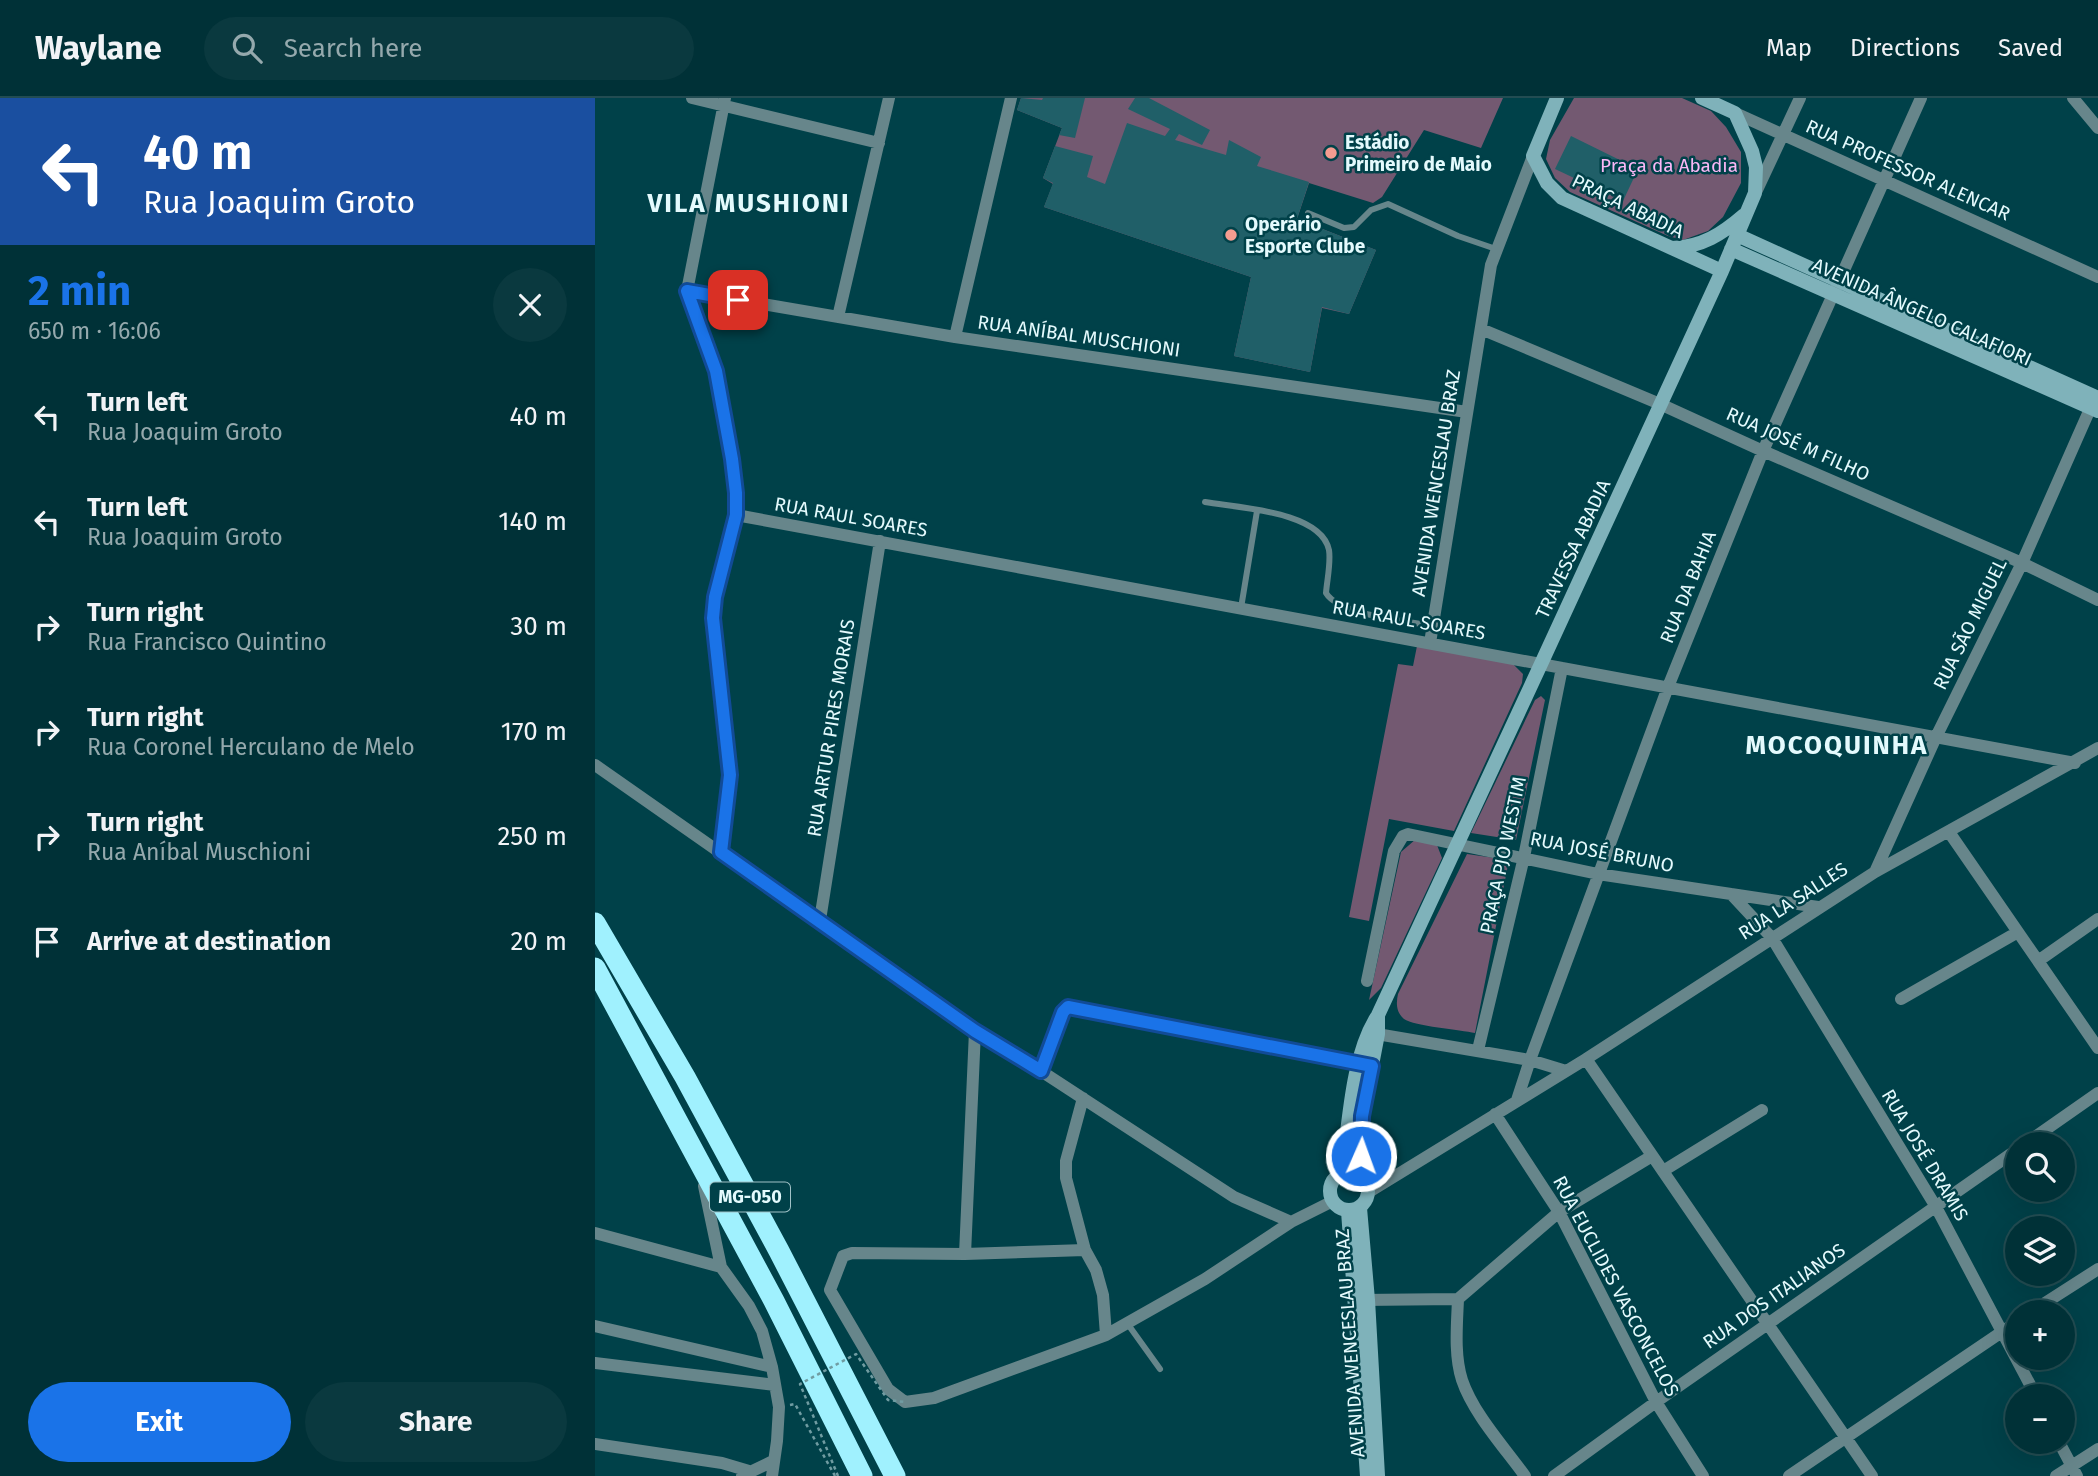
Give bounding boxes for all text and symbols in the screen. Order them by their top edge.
search box [204,17,694,80]
text: Waylane [35,28,162,68]
icon: search [228,29,266,67]
text: Search here [284,33,423,64]
text: Map [1766,34,1812,62]
text: Directions [1850,34,1960,62]
text: Saved [1998,34,2063,62]
street label: RUA PROFESSOR ALENCAR [1802,115,2014,226]
text: 40 m [143,123,252,182]
icon: left [28,126,119,217]
place label: Estádio Primeiro de Maio [1345,131,1492,176]
marker: Estádio Primeiro de Maio [1323,145,1339,161]
park label: Praça da Abadia [1600,154,1738,177]
street label: PRAÇA ABADIA [1568,169,1688,243]
text: Rua Joaquim Groto [143,183,415,221]
district label: VILA MUSHIONI [646,188,851,219]
place label: Operário Esporte Clube [1245,213,1365,258]
marker: Operário Esporte Clube [1223,227,1239,243]
street label: AVENIDA ÂNGELO CALAFIORI [1809,253,2035,371]
text: 2 min [28,266,131,316]
button: close [493,268,567,342]
pin [708,270,768,330]
icon: arrive [719,281,757,319]
street label: RUA ANÍBAL MUSCHIONI [976,310,1182,362]
text: 650 m · 16:06 [28,317,161,345]
street label: AVENIDA WENCESLAU BRAZ [1407,368,1465,598]
text: Turn left [87,387,188,418]
icon: left [28,398,66,436]
text: 40 m [509,401,567,432]
street label: RUA JOSÉ M FILHO [1723,402,1873,486]
text: Rua Joaquim Groto [87,418,283,446]
street label: TRAVESSA ABADIA [1531,476,1615,622]
text: Turn left [87,492,188,523]
street label: RUA RAUL SOARES [773,492,929,542]
icon: left [28,503,66,541]
text: 140 m [498,506,567,537]
text: Rua Joaquim Groto [87,523,283,551]
street label: RUA DA BAHIA [1655,527,1721,647]
street label: RUA SÃO MIGUEL [1928,554,2012,693]
street label: RUA RAUL SOARES [1331,595,1487,645]
text: Turn right [87,597,204,628]
icon: right [28,608,66,646]
text: 30 m [510,611,567,642]
street label: RUA ARTUR PIRES MORAIS [802,617,860,839]
text: Rua Francisco Quintino [87,628,327,656]
text: Turn right [87,702,204,733]
icon: right [28,713,66,751]
text: 170 m [501,716,567,747]
district label: MOCOQUINHA [1746,730,1928,761]
text: Rua Coronel Herculano de Melo [87,733,415,761]
street label: PRAÇA PJO WESTIM [1475,774,1531,936]
text: Turn right [87,807,204,838]
icon: right [28,818,66,856]
text: 250 m [497,821,567,852]
street label: RUA JOSÉ BRUNO [1528,827,1676,877]
text: Rua Aníbal Muschioni [87,838,311,866]
street label: RUA LA SALLES [1734,857,1852,945]
icon: arrive [28,923,66,961]
text: Arrive at destination [87,926,331,957]
text: 20 m [510,926,567,957]
street label: RUA JOSÉ DRAMIS [1877,1085,1973,1225]
position arrow [1324,1119,1398,1193]
map controls [2005,1132,2075,1454]
button: search [2005,1132,2075,1202]
street label: RUA EUCLIDES VASCONCELOS [1548,1172,1684,1400]
road number: MG-050 [710,1182,790,1212]
button: layers [2005,1216,2075,1286]
street label: AVENIDA WENCESLAU BRAZ [1331,1228,1369,1458]
street label: RUA DOS ITALIANOS [1698,1238,1850,1354]
button: + [2005,1300,2075,1370]
button: Exit [28,1382,291,1462]
button: Share [305,1382,567,1462]
button: − [2005,1384,2075,1454]

